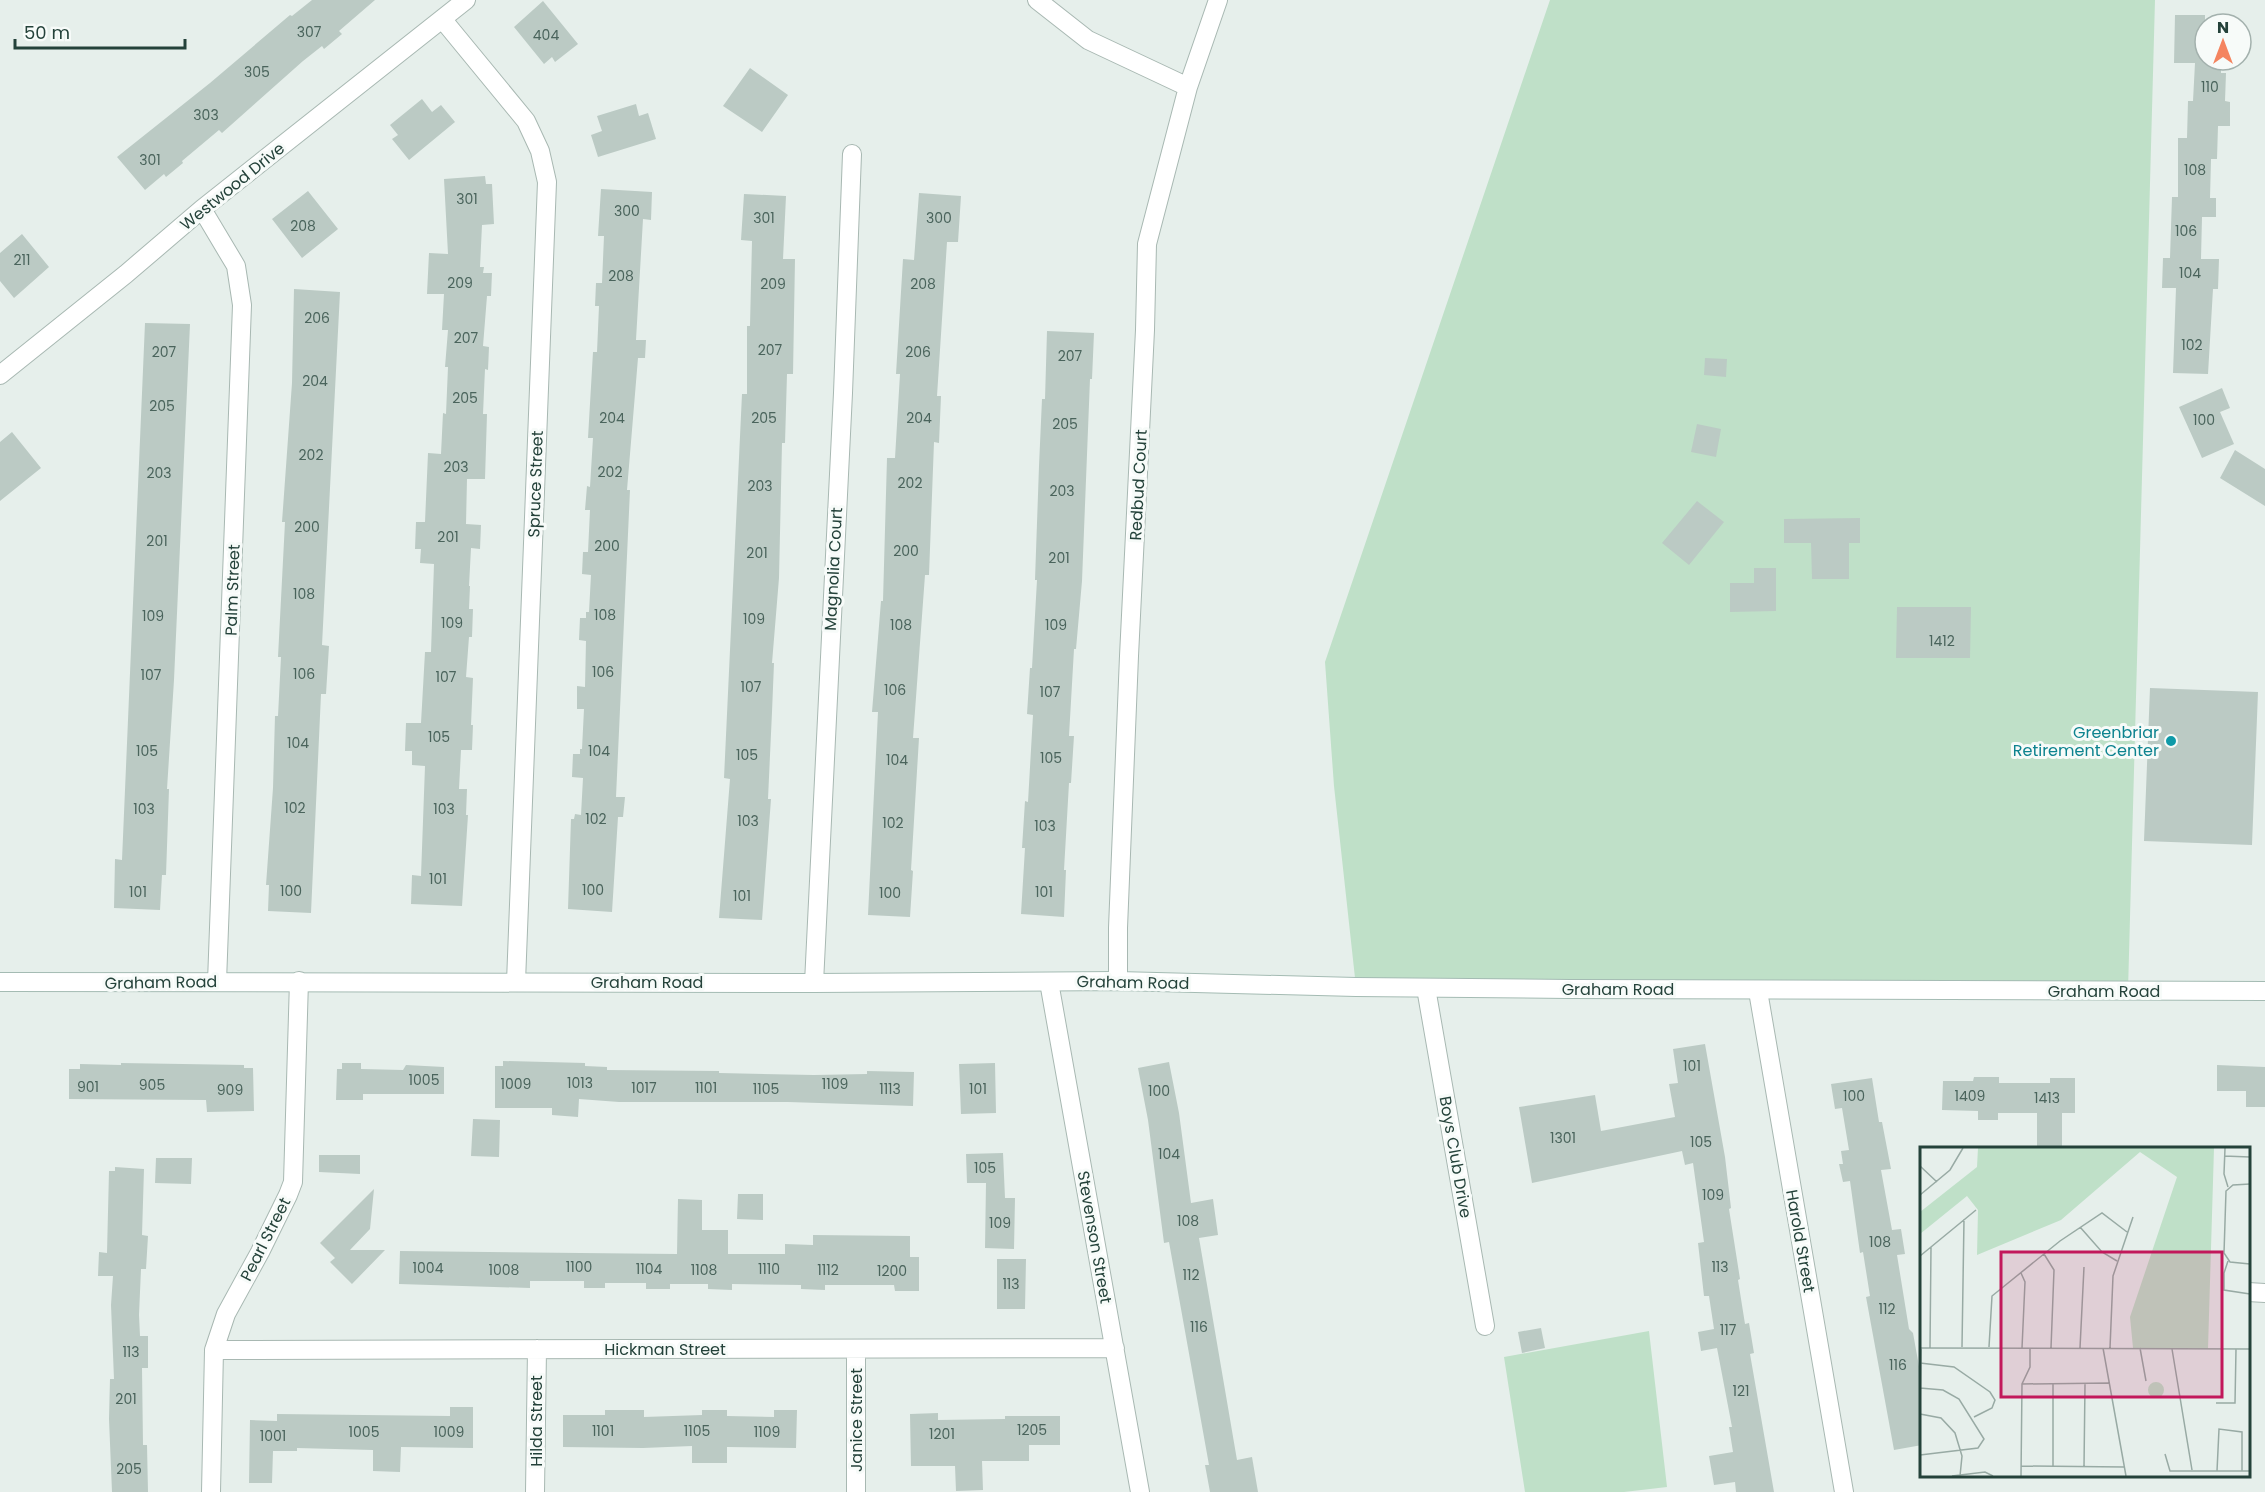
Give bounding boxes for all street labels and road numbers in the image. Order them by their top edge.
street label: Westwood Drive [175,137,290,236]
street label: Redbud Court [1124,429,1153,541]
street label: Spruce Street [522,430,549,538]
street label: Magnolia Court [819,507,848,631]
street label: Palm Street [219,544,246,636]
street label: Graham Road [104,970,218,995]
street label: Graham Road [1076,970,1190,995]
street label: Graham Road [591,971,703,994]
street label: Graham Road [1562,978,1674,1001]
street label: Graham Road [2048,980,2160,1003]
street label: Boys Club Drive [1433,1094,1478,1220]
street label: Stevenson Street [1072,1169,1118,1305]
street label: Harold Street [1780,1188,1821,1294]
street label: Pearl Street [235,1193,296,1285]
street label: Hickman Street [604,1338,726,1361]
street label: Janice Street [845,1368,868,1472]
street label: Hilda Street [525,1375,548,1467]

